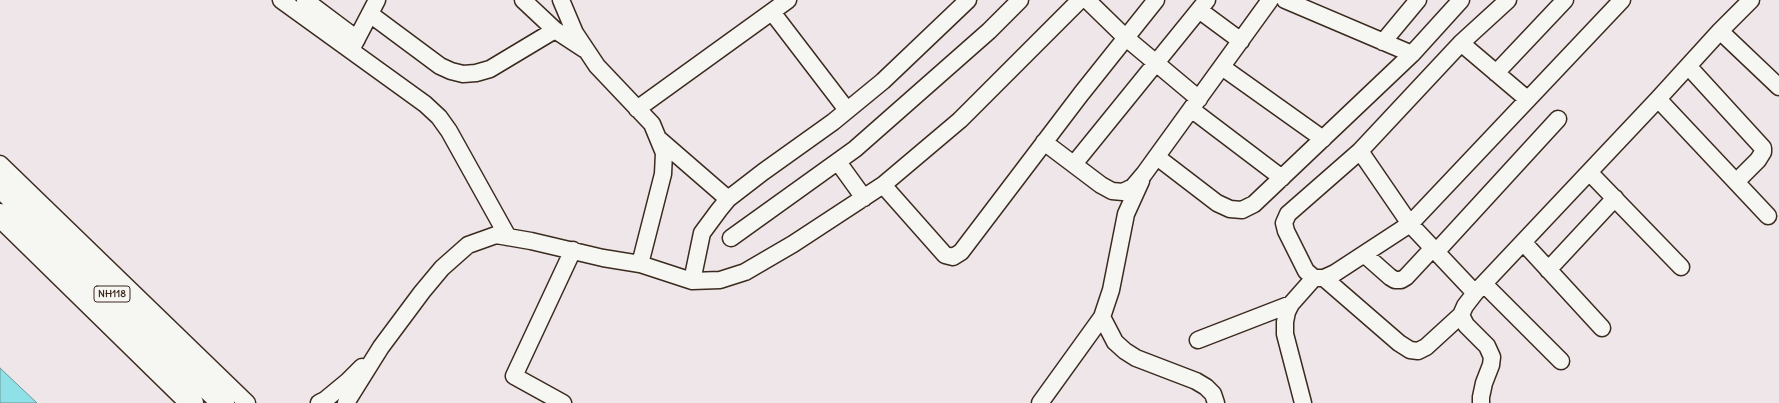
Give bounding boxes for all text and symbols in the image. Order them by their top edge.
road number: NH118 [94,286,130,302]

